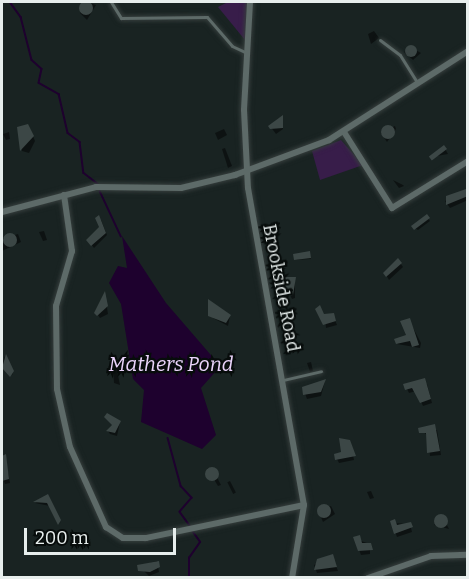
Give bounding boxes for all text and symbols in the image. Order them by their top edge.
street label: Brookside Road [258,222,304,354]
water label: Mathers Pond [109,352,233,376]
scale bar [27,516,178,554]
text: 200 m [35,527,89,549]

